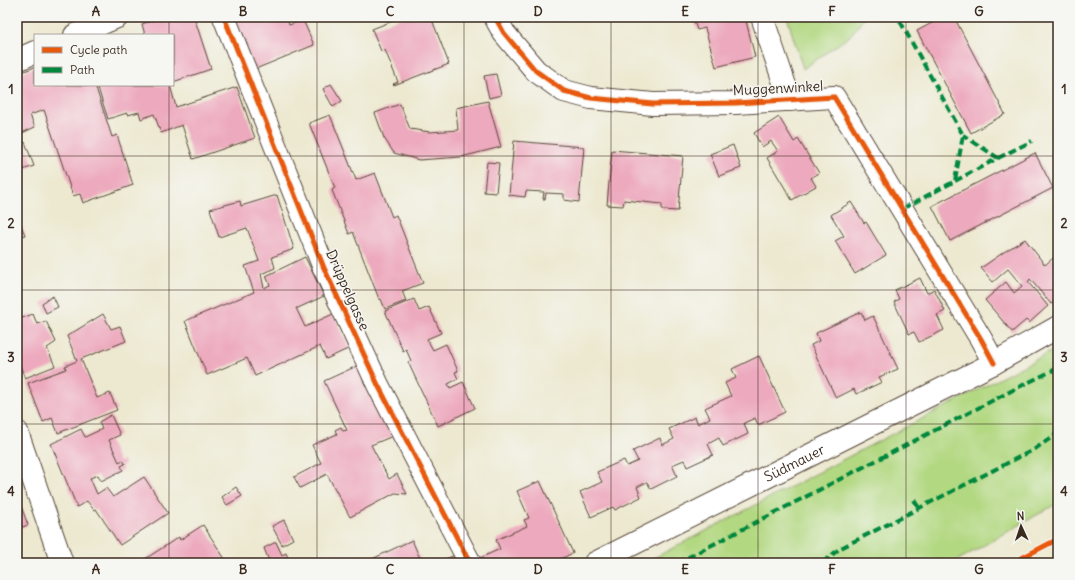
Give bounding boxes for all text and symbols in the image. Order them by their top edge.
text: A [92,3,101,20]
text: B [239,3,248,20]
text: C [386,3,395,20]
text: D [533,3,543,20]
text: E [681,3,689,20]
text: F [828,3,836,20]
text: G [974,3,984,20]
legend [34,34,174,86]
text: Cycle path [70,42,127,57]
text: Path [70,62,95,77]
street label: Muggenwinkel [732,77,824,99]
text: 1 [8,81,14,98]
text: 1 [1061,81,1067,98]
text: 2 [7,215,15,232]
text: 2 [1060,215,1068,232]
street label: Drüppelgasse [322,247,374,333]
text: 3 [7,349,15,366]
text: 3 [1060,349,1068,366]
street label: Südmauer [761,440,828,486]
text: 4 [7,483,15,500]
text: 4 [1060,483,1068,500]
north arrow [1001,506,1041,546]
text: N [1016,509,1025,523]
text: A [92,561,101,578]
text: B [239,561,248,578]
text: C [386,561,395,578]
text: D [533,561,543,578]
text: E [681,561,689,578]
text: F [828,561,836,578]
text: G [974,561,984,578]

